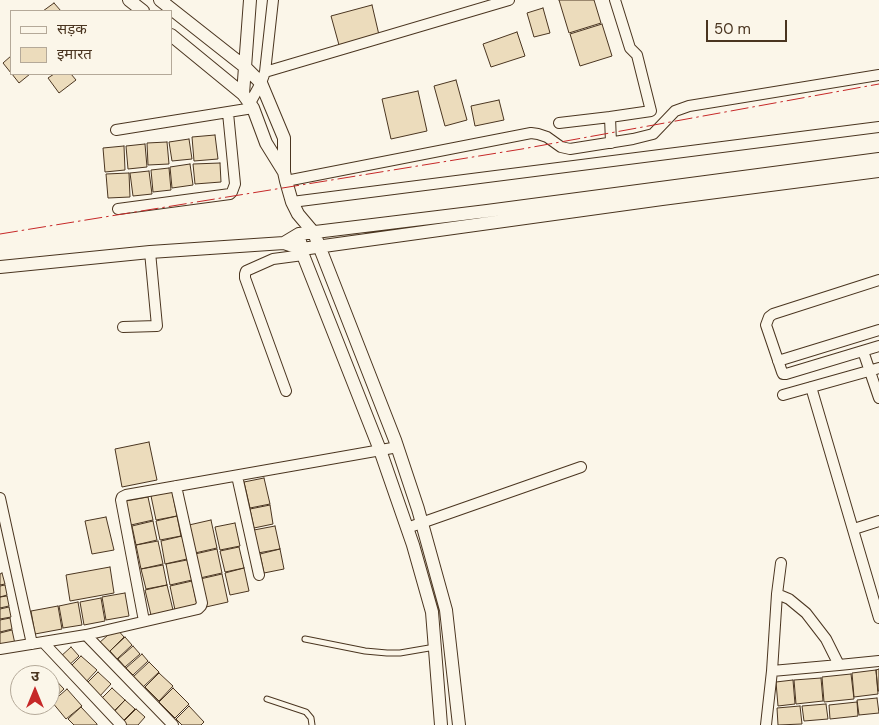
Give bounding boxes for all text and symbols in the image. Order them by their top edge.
legend [10,10,172,75]
scale bar [709,10,790,42]
text: सड़क [57,19,87,39]
text: 50 m [714,19,751,39]
text: इमारत [57,44,92,64]
north arrow [10,665,60,715]
text: उ [31,667,39,685]

